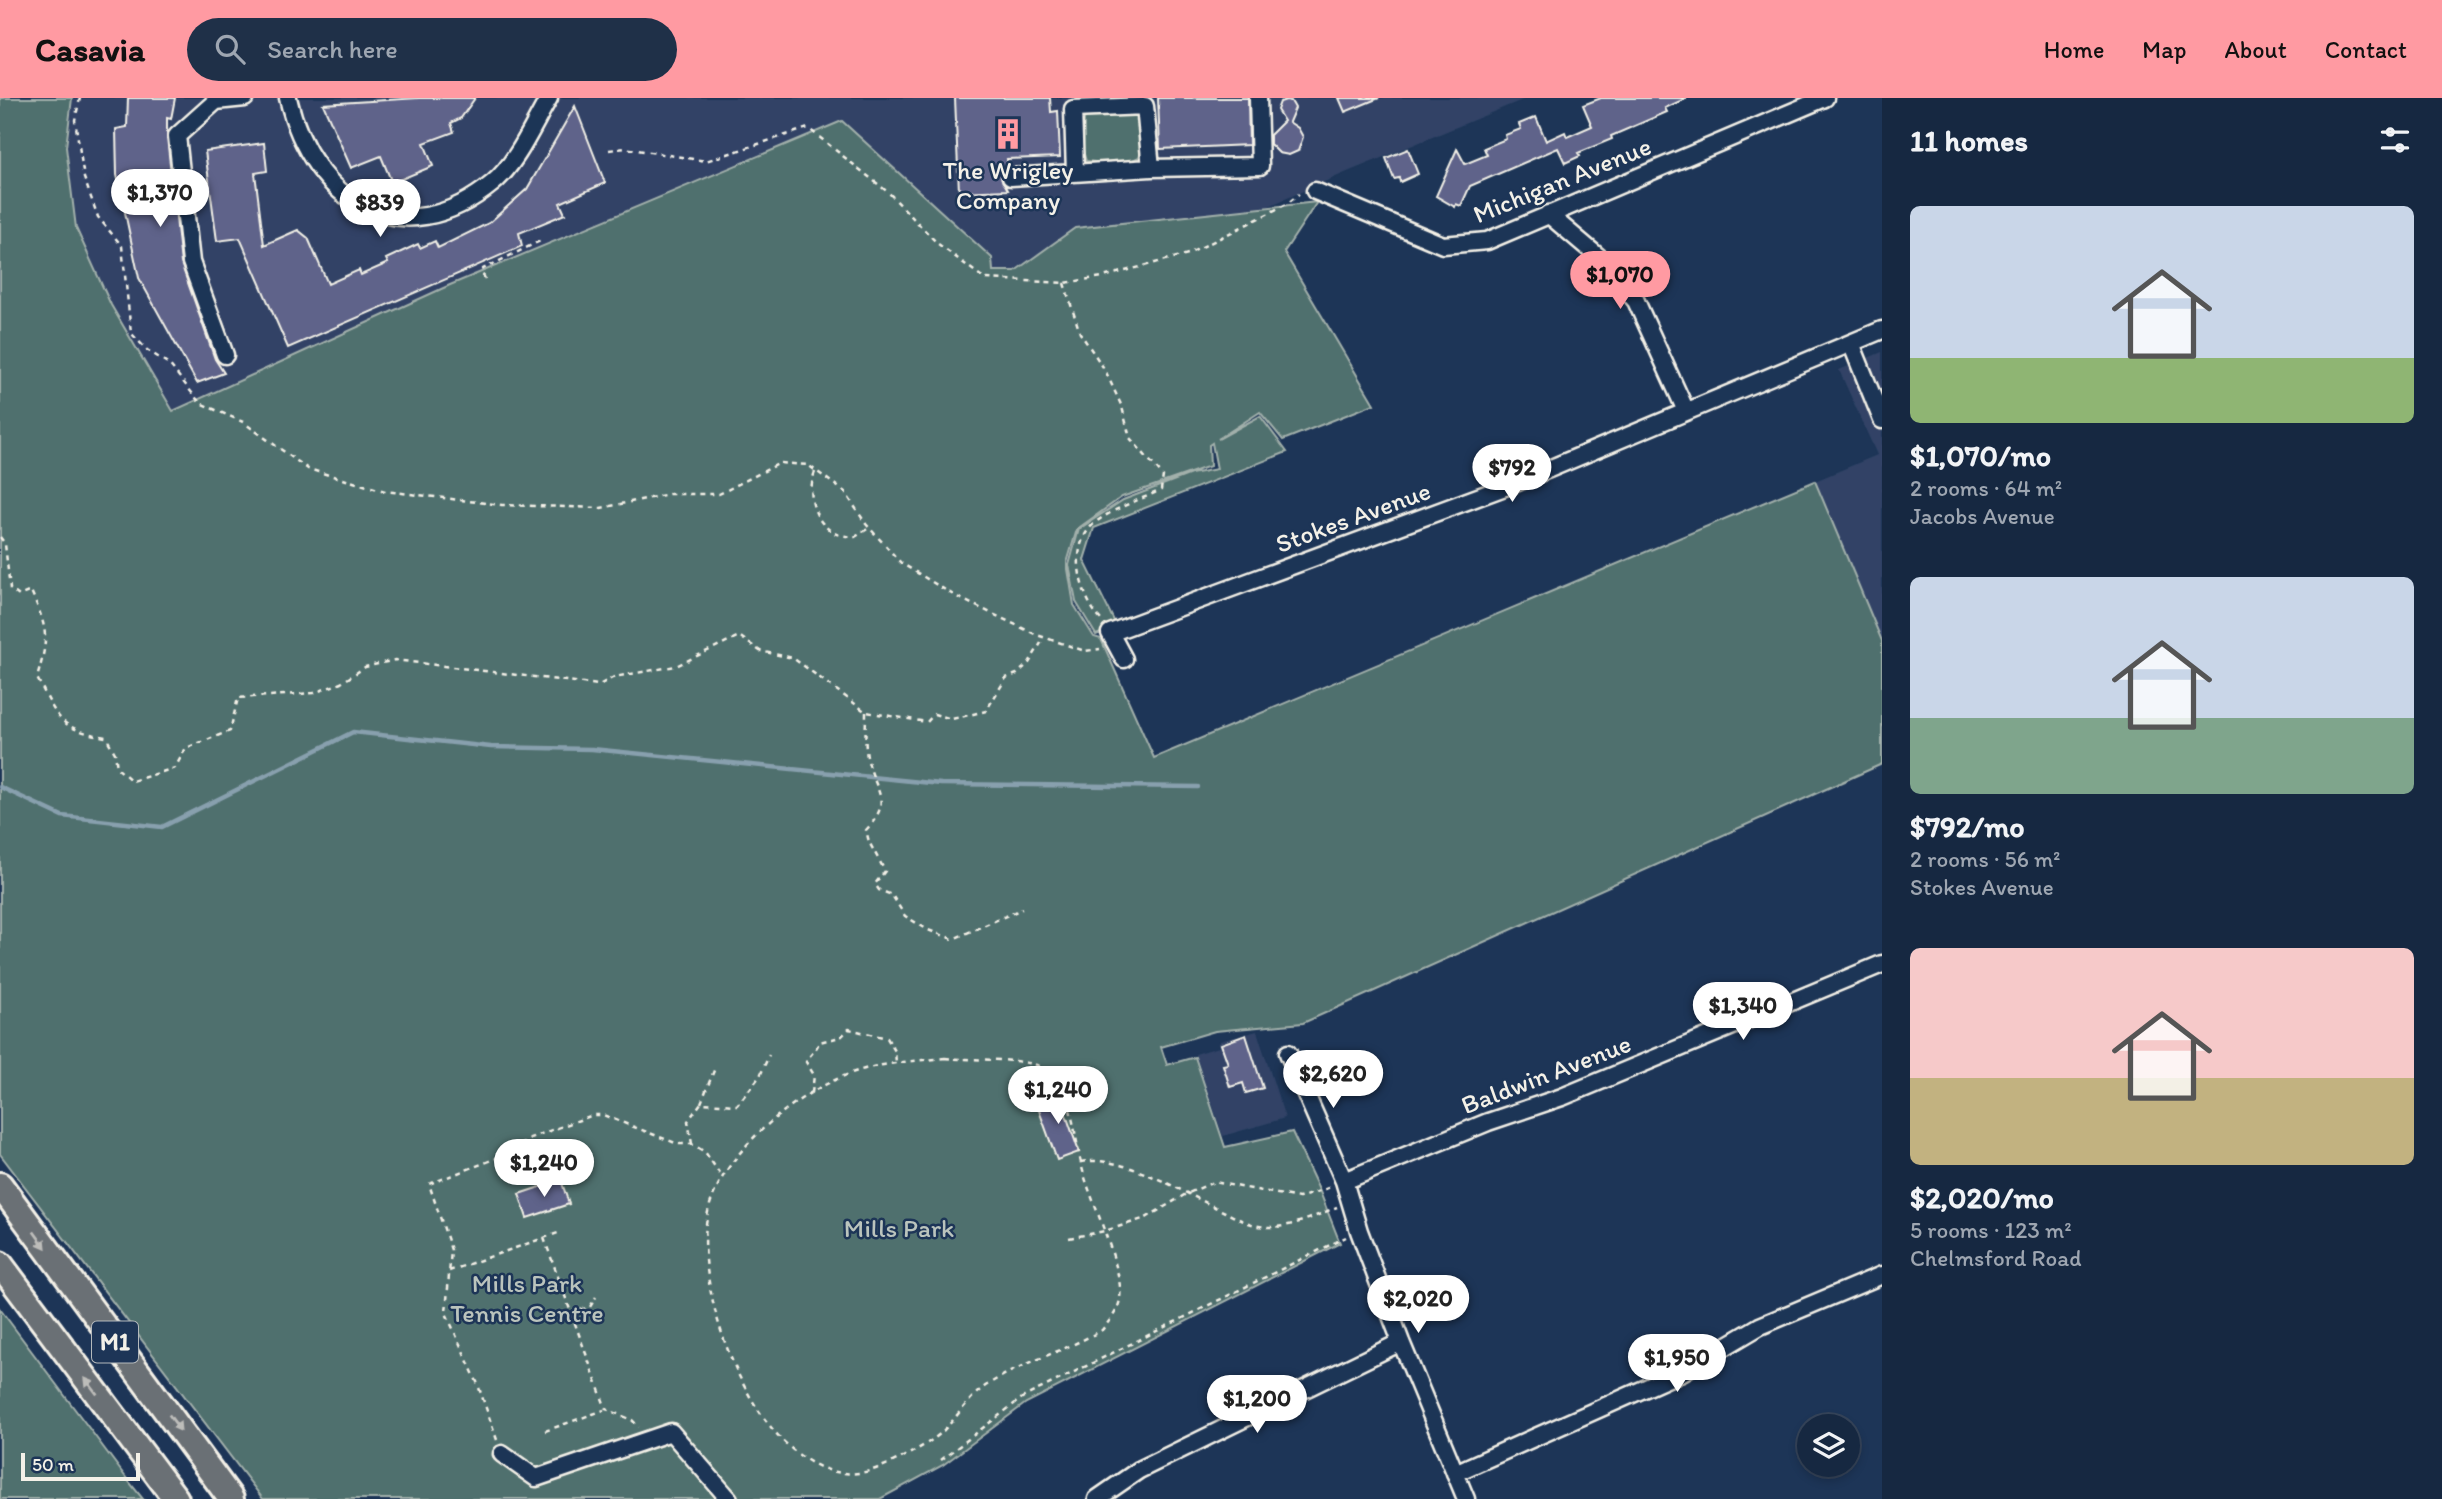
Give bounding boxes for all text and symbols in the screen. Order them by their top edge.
search box [187,18,677,81]
text: Casavia [35,30,145,69]
icon: search [211,30,249,68]
text: Search here [267,33,398,65]
text: Home [2044,35,2104,64]
text: Map [2142,35,2186,64]
text: About [2224,35,2287,64]
text: Contact [2325,35,2407,64]
building icon: The Wrigley Company [991,117,1025,151]
icon: filters [2376,121,2414,159]
text: 11 homes [1910,122,2028,159]
street label: Michigan Avenue [1468,130,1656,230]
place label: The Wrigley Company [943,154,1073,216]
pin: $1,370 [103,170,217,229]
text: $1,370 [127,178,193,206]
pin: $839 [339,180,421,239]
text: $839 [356,188,404,216]
icon: home [2099,251,2225,377]
pin: $1,070 [1563,252,1677,311]
text: $1,070 [1586,260,1654,288]
text: $1,070/mo [1910,437,2051,474]
pin: $792 [1471,444,1553,504]
text: $792 [1488,453,1536,481]
street label: Stokes Avenue [1271,474,1435,560]
text: 2 rooms · 64 m² [1910,474,2062,502]
text: Jacobs Avenue [1910,502,2055,530]
icon: home [2099,622,2225,748]
text: $792/mo [1910,808,2025,845]
text: 2 rooms · 56 m² [1910,845,2061,873]
text: Stokes Avenue [1910,873,2054,901]
pin: $1,340 [1686,982,1800,1042]
text: $1,340 [1709,991,1777,1019]
icon: home [2099,993,2225,1119]
street label: Baldwin Avenue [1457,1027,1635,1121]
pin: $2,620 [1276,1051,1390,1110]
text: $2,620 [1299,1059,1367,1087]
pin: $1,240 [1001,1066,1115,1126]
text: $1,240 [1024,1075,1092,1103]
pin: $1,240 [487,1140,601,1199]
text: $1,240 [510,1148,578,1176]
text: $2,020/mo [1910,1179,2054,1216]
park label: Mills Park [844,1212,954,1244]
text: 5 rooms · 123 m² [1910,1216,2072,1244]
one-way arrow [33,1231,47,1249]
text: Chelmsford Road [1910,1244,2081,1272]
park label: Mills Park Tennis Centre [450,1267,604,1329]
pin: $2,020 [1361,1276,1475,1335]
text: $2,020 [1383,1284,1453,1312]
road number: M1 [92,1322,138,1362]
pin: $1,950 [1620,1334,1734,1394]
text: $1,950 [1644,1343,1710,1371]
pin: $1,200 [1200,1376,1314,1435]
one-way arrow [84,1377,99,1395]
text: $1,200 [1223,1384,1291,1412]
one-way arrow [168,1414,182,1433]
map controls [1797,1414,1860,1477]
button: layers [1797,1414,1860,1477]
scale bar [21,1450,140,1482]
text: 50 m [32,1453,74,1476]

